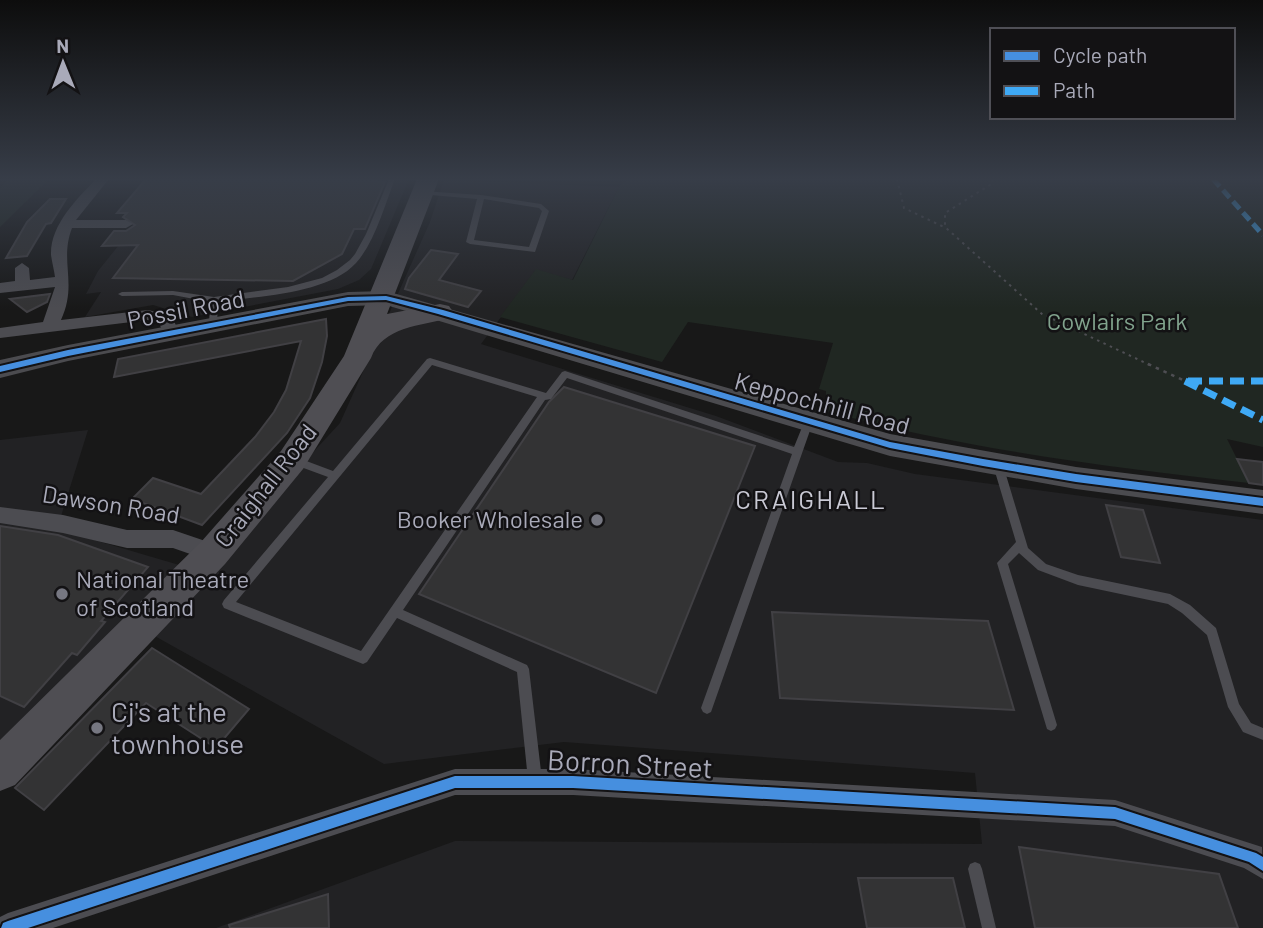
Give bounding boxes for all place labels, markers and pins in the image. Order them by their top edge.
place label: Booker Wholesale [397,504,583,533]
marker: Booker Wholesale [589,512,605,528]
place label: National Theatre of Scotland [76,564,249,621]
marker: National Theatre of Scotland [54,586,70,602]
place label: Cj's at the townhouse [111,694,244,760]
marker: Cj's at the townhouse [89,720,105,736]

